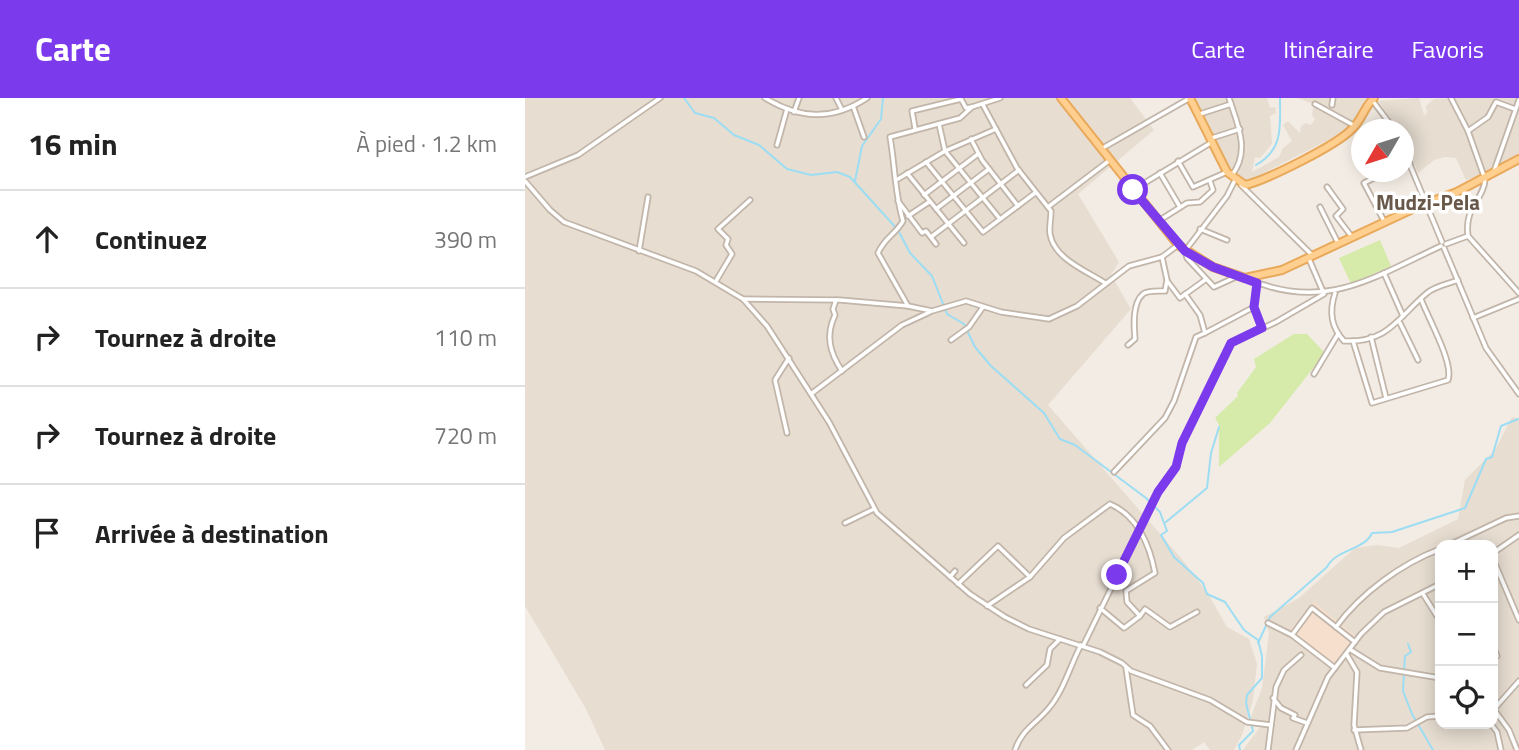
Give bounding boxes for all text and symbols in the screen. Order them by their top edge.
text: Carte [35,24,111,74]
text: Carte [1191,31,1245,67]
text: Itinéraire [1283,31,1374,67]
text: Favoris [1412,31,1484,67]
north arrow [1351,119,1414,182]
text: 16 min [28,121,118,167]
text: À pied · 1.2 km [356,126,497,161]
route start [1117,174,1148,205]
district label: Mudzi-Pela [1376,186,1480,218]
icon: ahead [28,220,66,258]
text: Continuez [95,220,207,259]
text: 390 m [434,222,497,257]
icon: right [28,318,66,356]
text: Tournez à droite [95,318,276,357]
text: 110 m [434,320,497,355]
icon: right [28,416,66,454]
text: Tournez à droite [95,416,276,455]
text: 720 m [434,418,497,453]
icon: arrive [28,514,66,552]
text: Arrivée à destination [95,514,329,553]
map controls [1435,540,1498,729]
button: + [1435,540,1498,603]
route end [1101,559,1132,590]
button: − [1435,603,1498,666]
button: locate [1435,666,1498,729]

